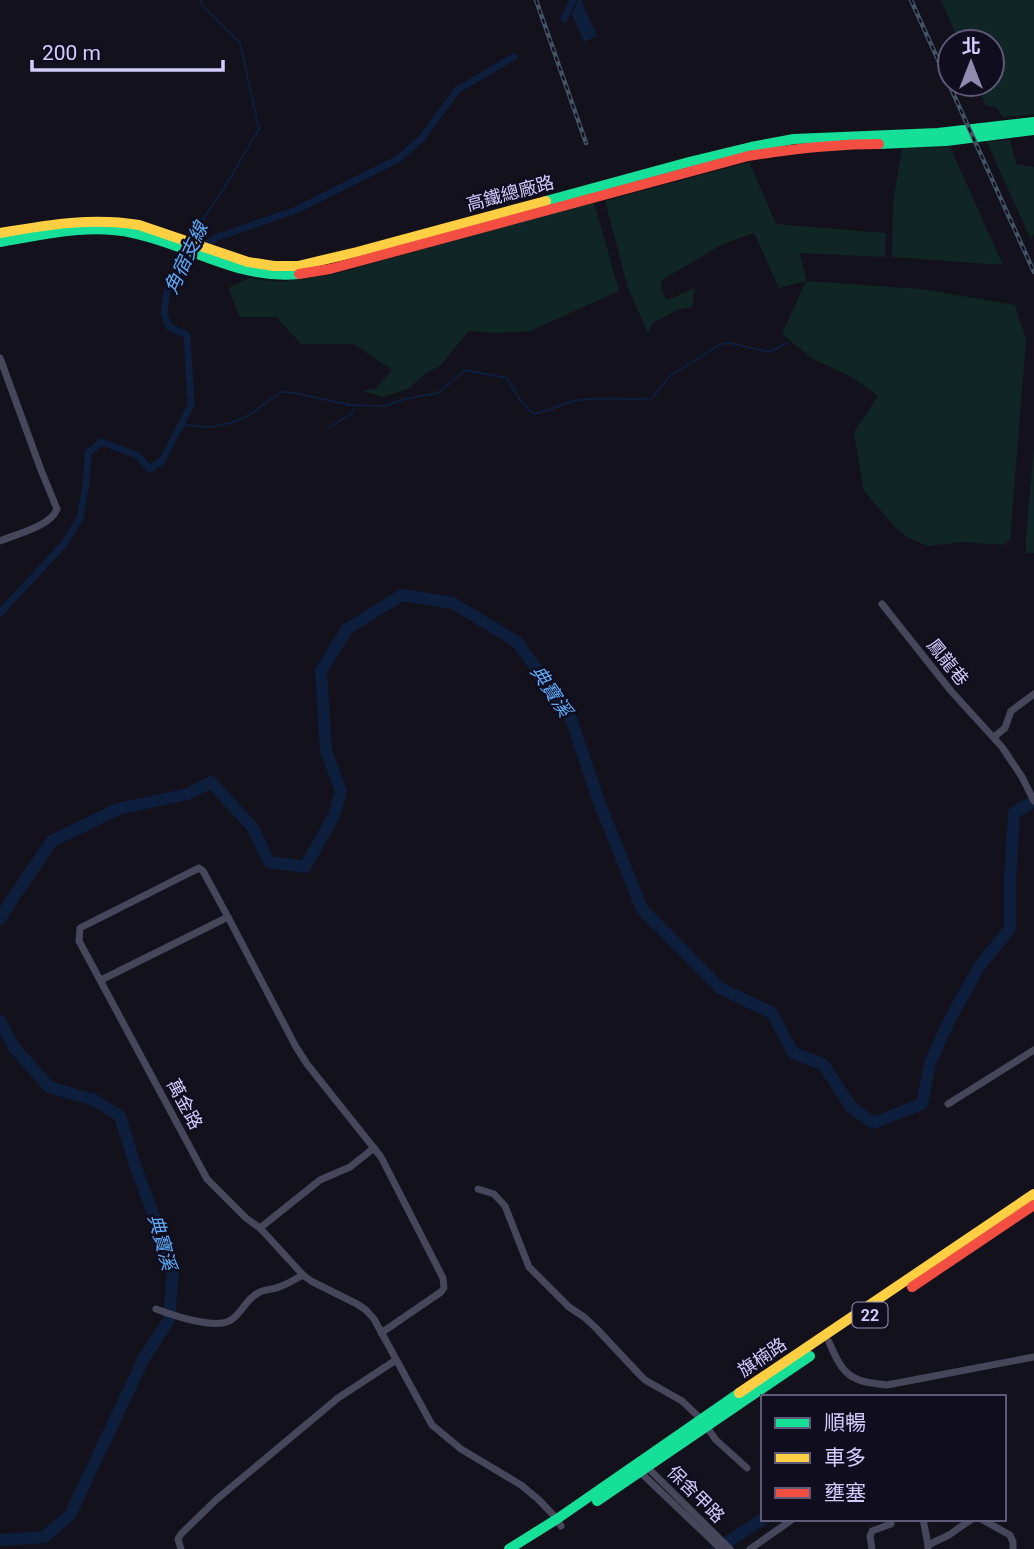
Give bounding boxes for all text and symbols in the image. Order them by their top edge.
scale bar [32,28,222,72]
north arrow [936,28,1006,98]
text: 北 [961,35,981,58]
text: 200 m [42,41,101,65]
street label: 高鐵總廠路 [464,171,556,215]
water label: 角宿支線 [160,217,213,297]
street label: 鳳龍巷 [923,634,973,690]
water label: 典寶溪 [526,661,578,724]
street label: 萬金路 [163,1075,207,1133]
water label: 典寶溪 [143,1211,182,1275]
road number: 22 [852,1302,888,1328]
street label: 旗楠路 [734,1333,790,1381]
legend [761,1395,1006,1521]
text: 順暢 [824,1411,866,1435]
text: 車多 [824,1446,866,1470]
street label: 保舍甲路 [663,1461,729,1527]
text: 壅塞 [824,1481,866,1505]

